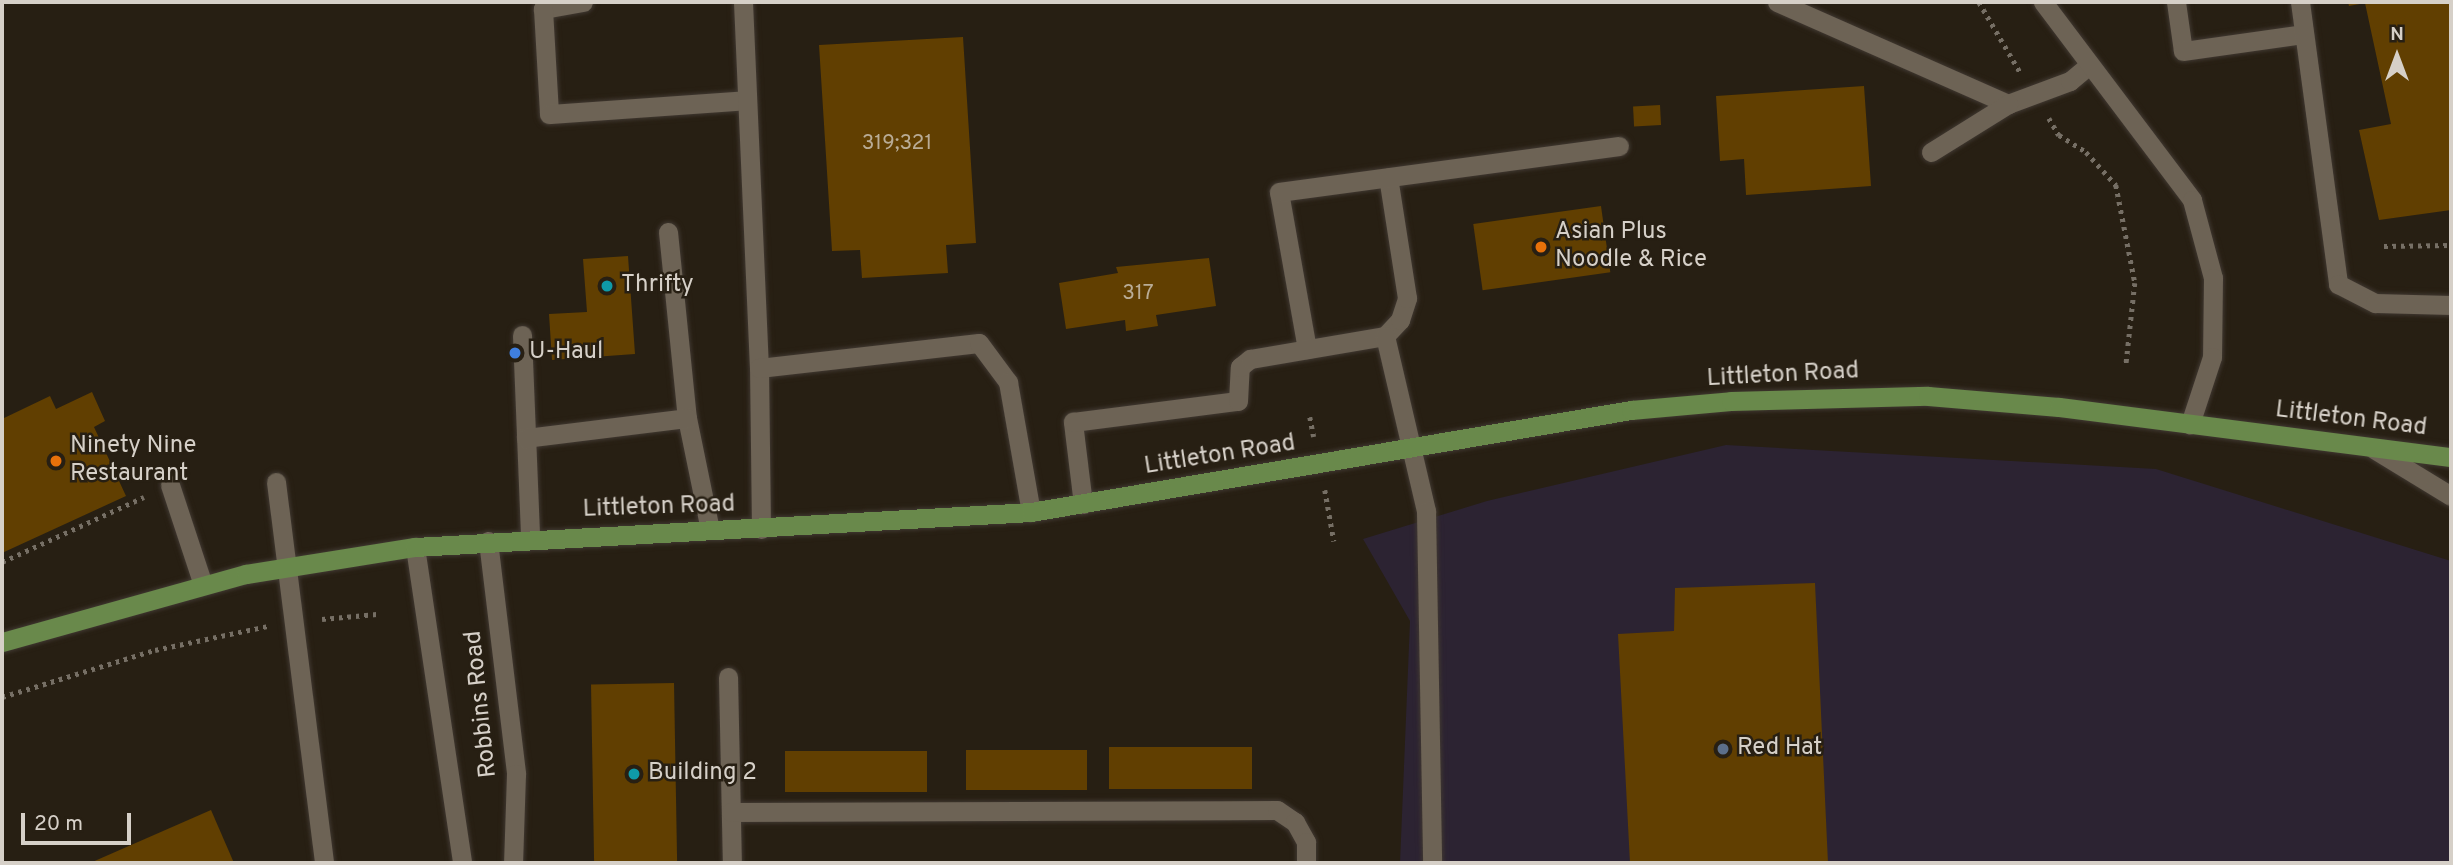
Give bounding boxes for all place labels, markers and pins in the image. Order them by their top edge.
place label: Asian Plus Noodle & Rice [1555,219,1707,275]
marker: Asian Plus Noodle & Rice [1533,239,1549,255]
place label: Thrifty [621,272,694,300]
marker: Thrifty [599,278,615,294]
place label: U-Haul [529,339,603,367]
marker: U-Haul [507,345,523,361]
place label: Ninety Nine Restaurant [70,433,196,489]
marker: Ninety Nine Restaurant [48,453,64,469]
place label: Red Hat [1737,735,1822,763]
marker: Red Hat [1715,741,1731,757]
place label: Building 2 [648,760,757,788]
marker: Building 2 [626,766,642,782]

